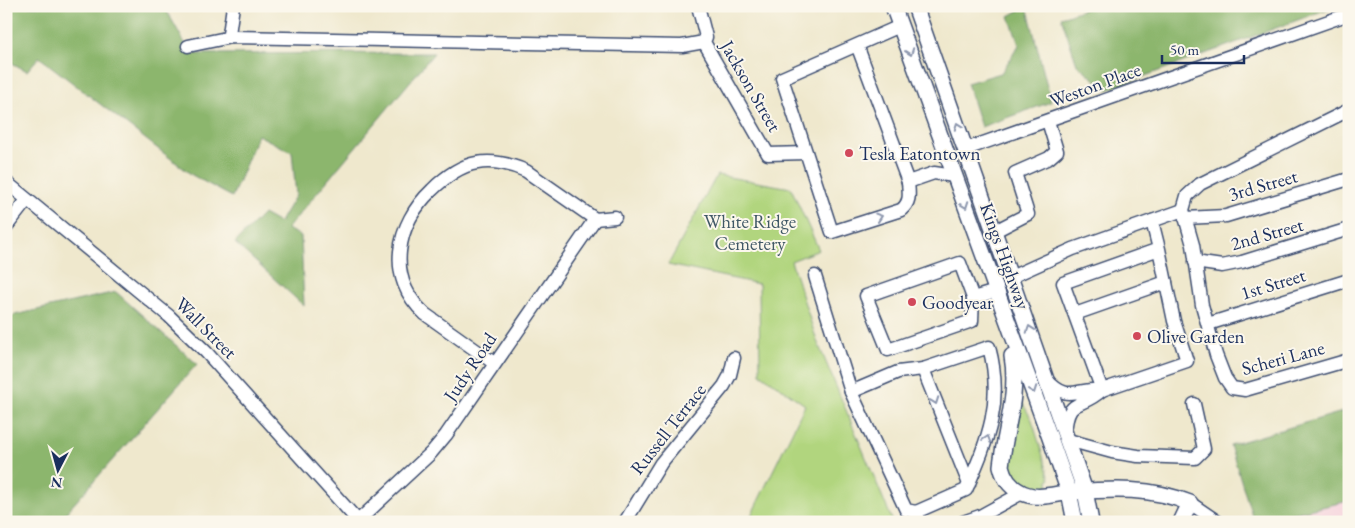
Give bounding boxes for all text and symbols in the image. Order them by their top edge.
scale bar [1162,32,1245,64]
street label: Jackson Street [714,34,787,136]
text: 50 m [1170,40,1199,59]
one-way arrow [904,47,914,56]
street label: Weston Place [1046,57,1144,113]
one-way arrow [954,123,964,131]
place label: Tesla Eatontown [859,141,981,166]
marker: Tesla Eatontown [843,147,855,159]
street label: 3rd Street [1226,163,1300,207]
street label: Kings Highway [974,199,1036,313]
one-way arrow [959,200,969,209]
park label: White Ridge Cemetery [704,209,796,256]
one-way arrow [874,212,882,222]
street label: 2nd Street [1228,212,1306,256]
street label: 1st Street [1237,262,1309,306]
place label: Goodyear [922,290,994,315]
street label: Wall Street [170,292,242,364]
marker: Goodyear [906,296,918,308]
place label: Olive Garden [1147,324,1245,349]
one-way arrow [1025,326,1035,334]
street label: Judy Road [437,327,502,408]
marker: Olive Garden [1131,330,1143,342]
street label: Scheri Lane [1239,335,1327,381]
street label: Russell Terrace [624,378,712,480]
one-way arrow [1027,386,1037,394]
one-way arrow [929,396,939,405]
one-way arrow [982,435,992,443]
north arrow [32,446,82,496]
text: N [49,473,63,492]

